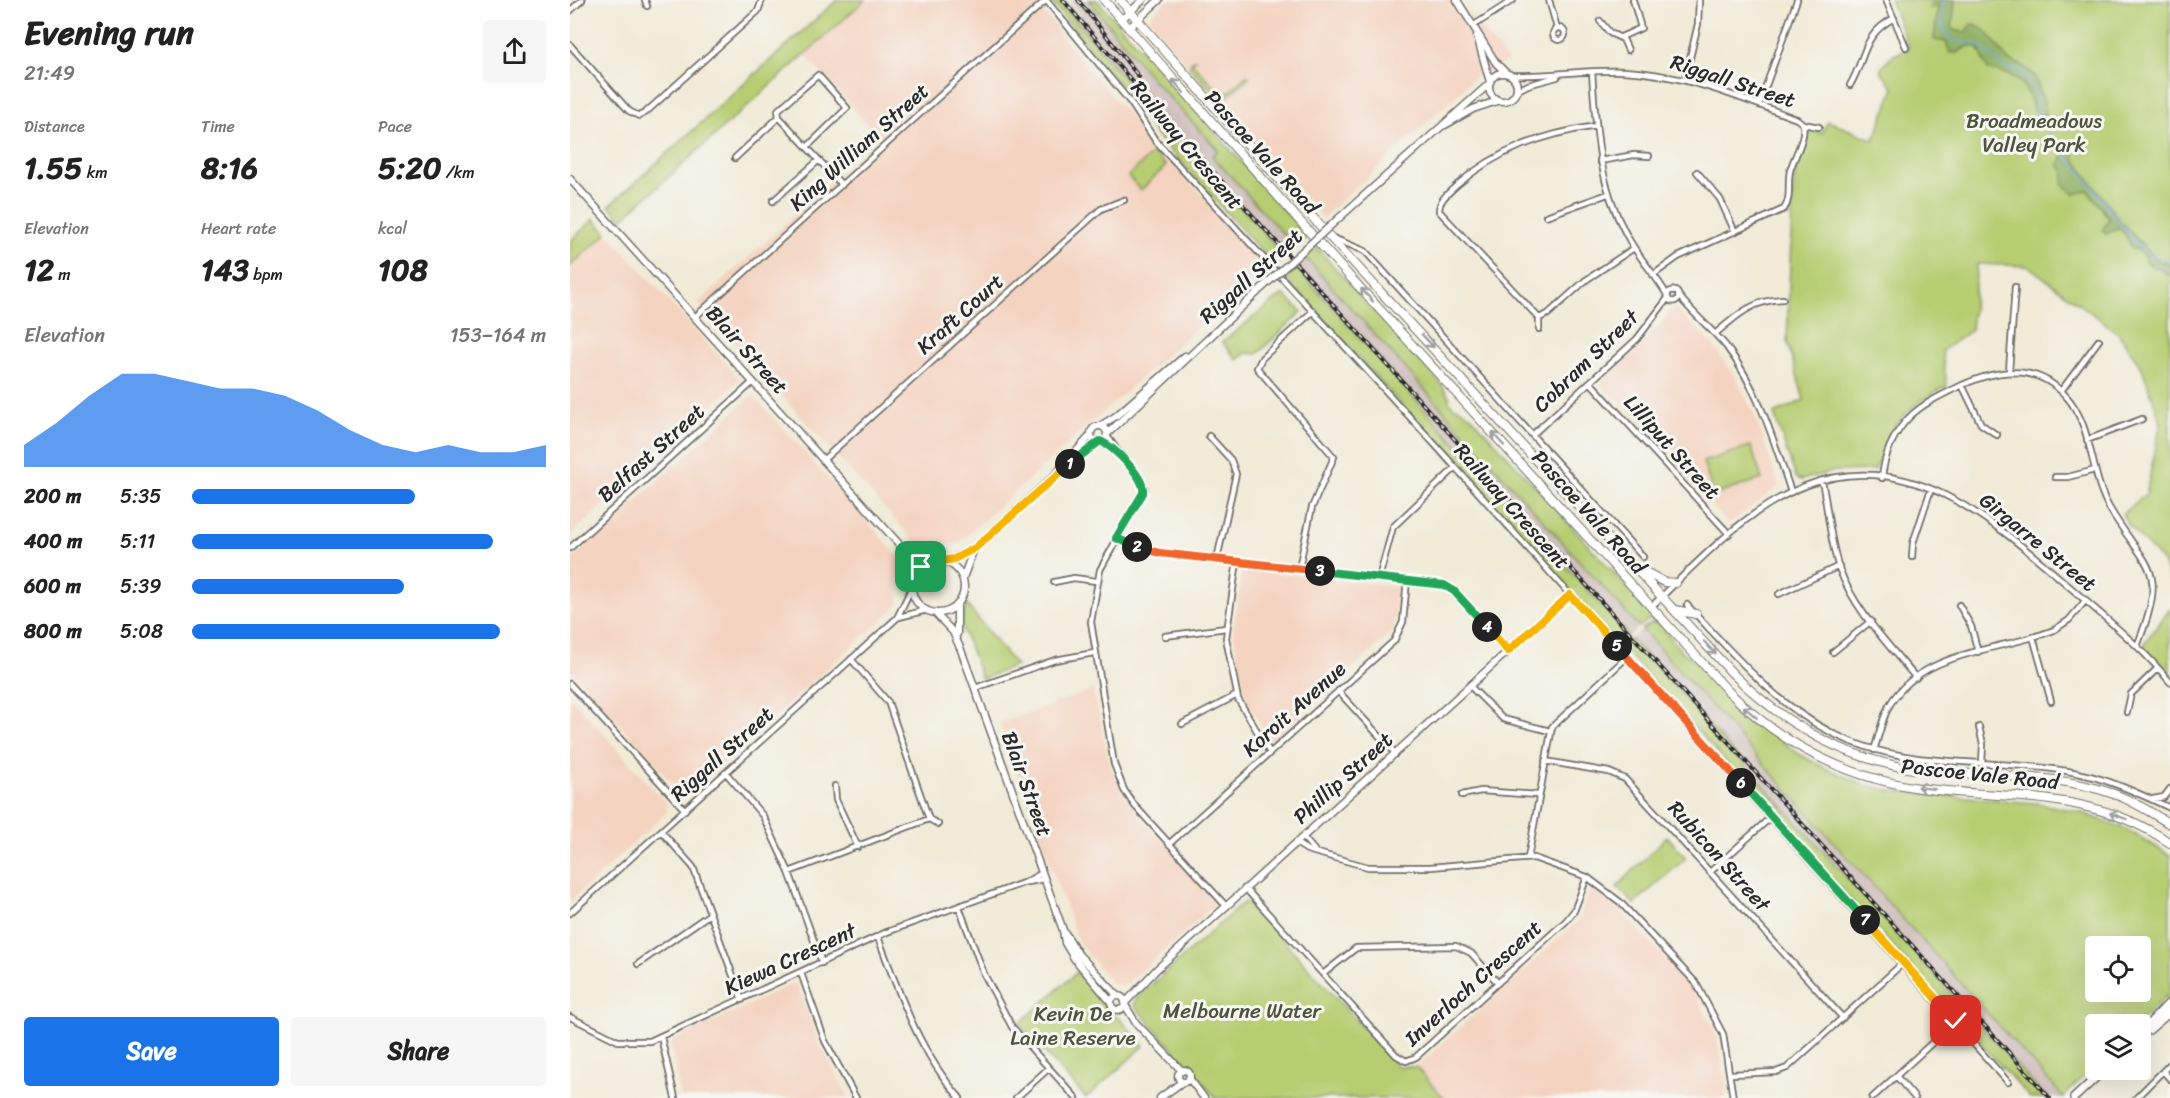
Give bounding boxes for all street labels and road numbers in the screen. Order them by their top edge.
street label: Riggall Street [1666,43,1800,119]
street label: Railway Crescent [1121,71,1253,219]
street label: King William Street [780,73,938,221]
street label: Pascoe Vale Road [1195,80,1330,225]
street label: Riggall Street [1190,219,1312,333]
street label: Kraft Court [907,264,1013,364]
street label: Blair Street [696,296,798,404]
street label: Cobram Street [1524,299,1649,422]
street label: Lilliput Street [1614,385,1730,509]
street label: Belfast Street [588,394,714,512]
street label: Railway Crescent [1444,434,1580,578]
street label: Pascoe Vale Road [1522,440,1657,585]
street label: Girgarre Street [1970,482,2106,602]
street label: Koroit Avenue [1233,651,1355,767]
street label: Riggall Street [661,697,783,811]
street label: Phillip Street [1284,722,1402,834]
street label: Blair Street [990,726,1064,842]
street label: Pascoe Vale Road [1899,747,2063,801]
street label: Rubicon Street [1658,791,1781,922]
street label: Inverloch Crescent [1394,910,1551,1057]
street label: Kiewa Crescent [718,911,864,1006]

